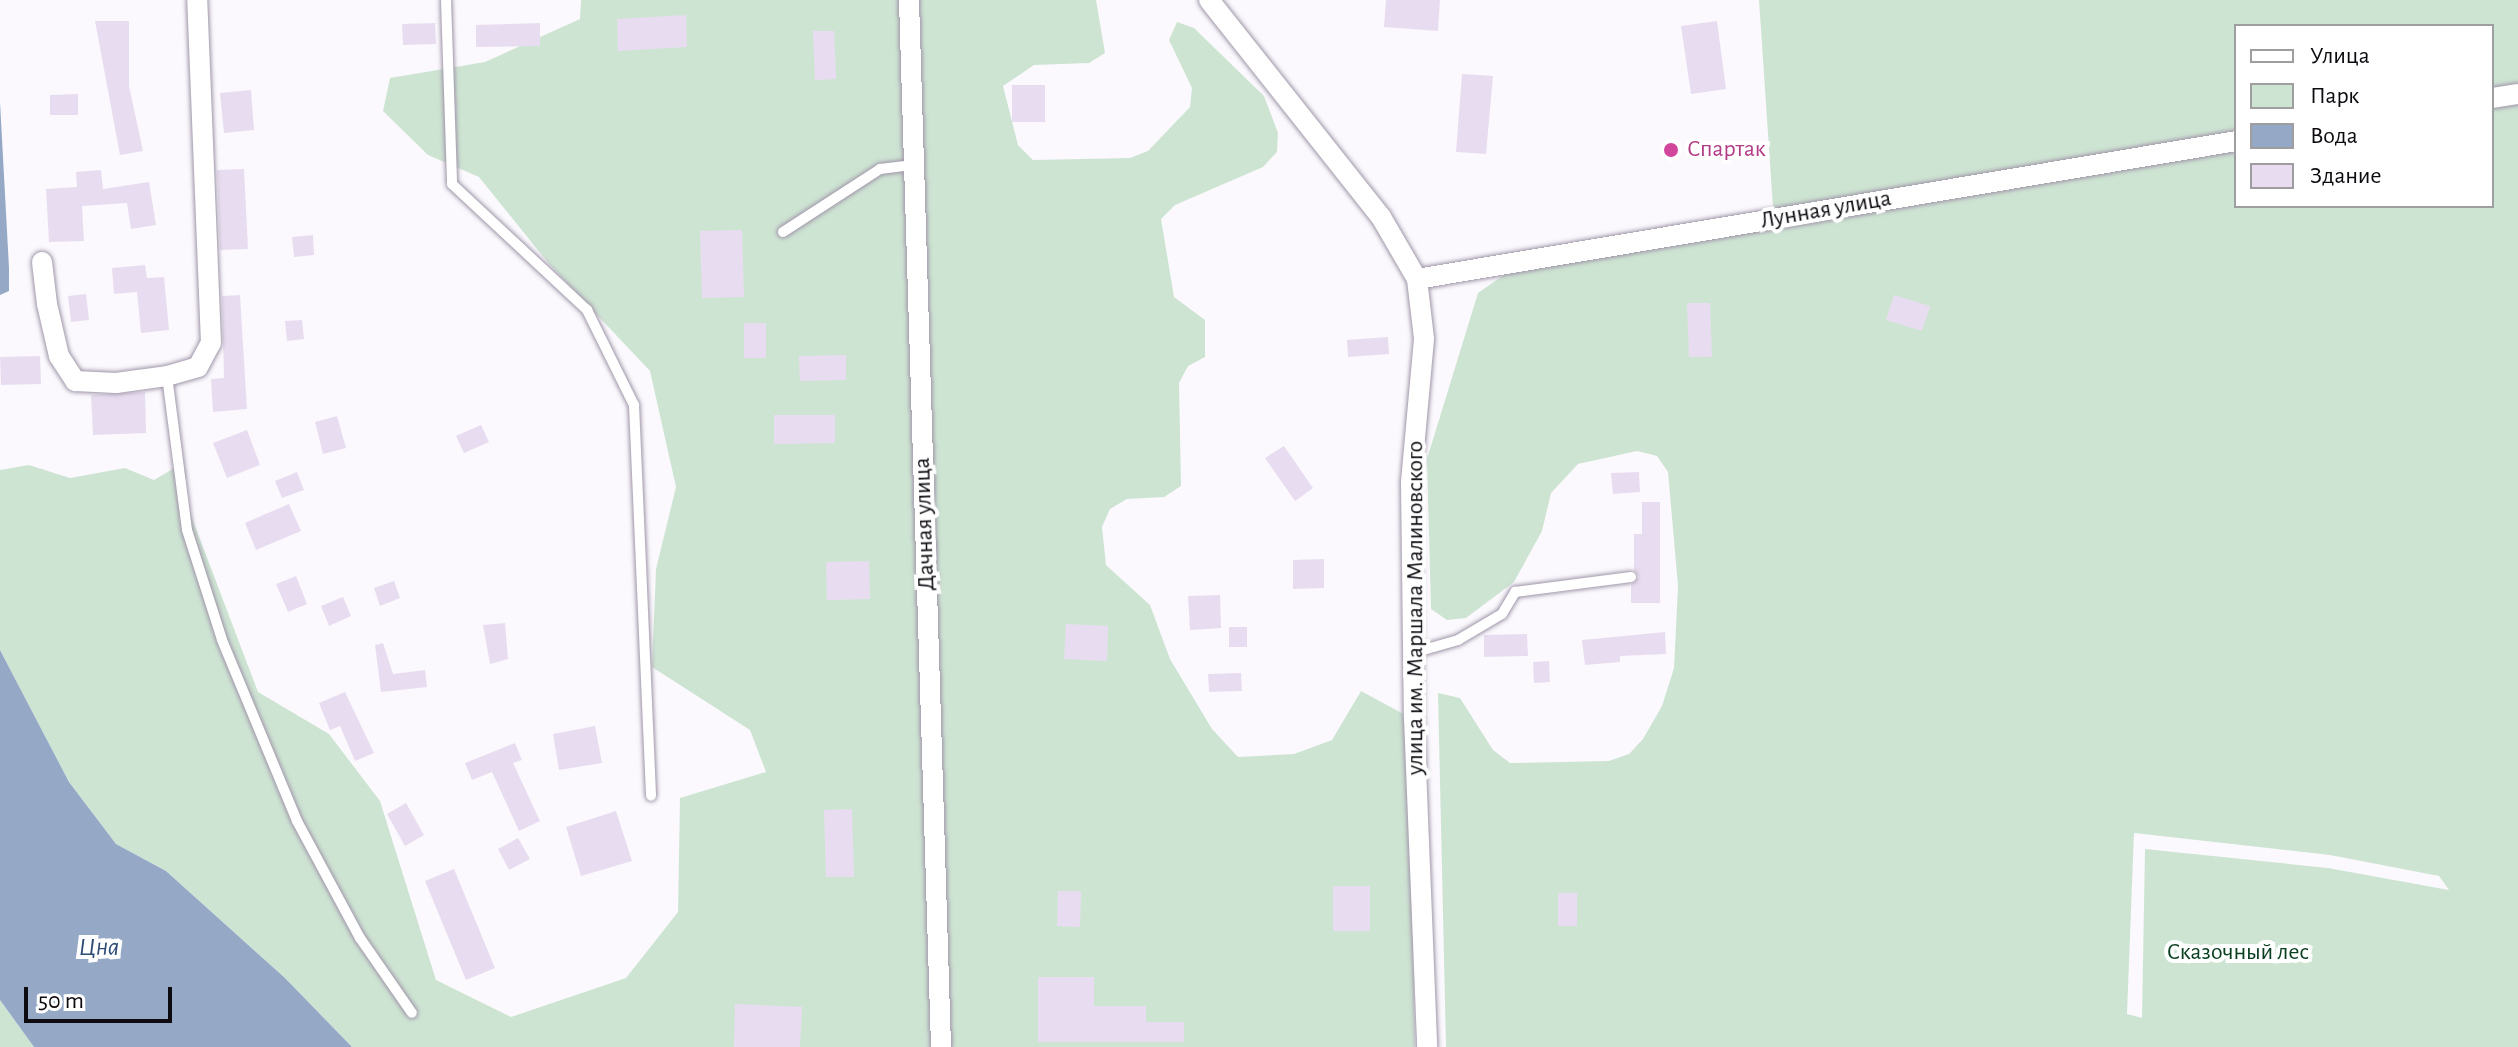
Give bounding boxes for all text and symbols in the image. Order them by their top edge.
legend [2234,24,2494,208]
text: Улица [2310,44,2370,68]
text: Парк [2310,84,2359,108]
text: Вода [2310,124,2358,148]
place label: Спартак [1687,136,1766,164]
marker: Спартак [1662,141,1680,159]
text: Здание [2310,164,2381,188]
street label: Лунная улица [1758,184,1894,236]
street label: улица им. Маршала Малиновского [1402,441,1430,775]
street label: Дачная улица [908,457,942,591]
water label: Цна [79,932,119,964]
park label: Сказочный лес [2167,939,2309,967]
scale bar [28,971,176,1021]
text: 50 m [38,989,84,1013]

